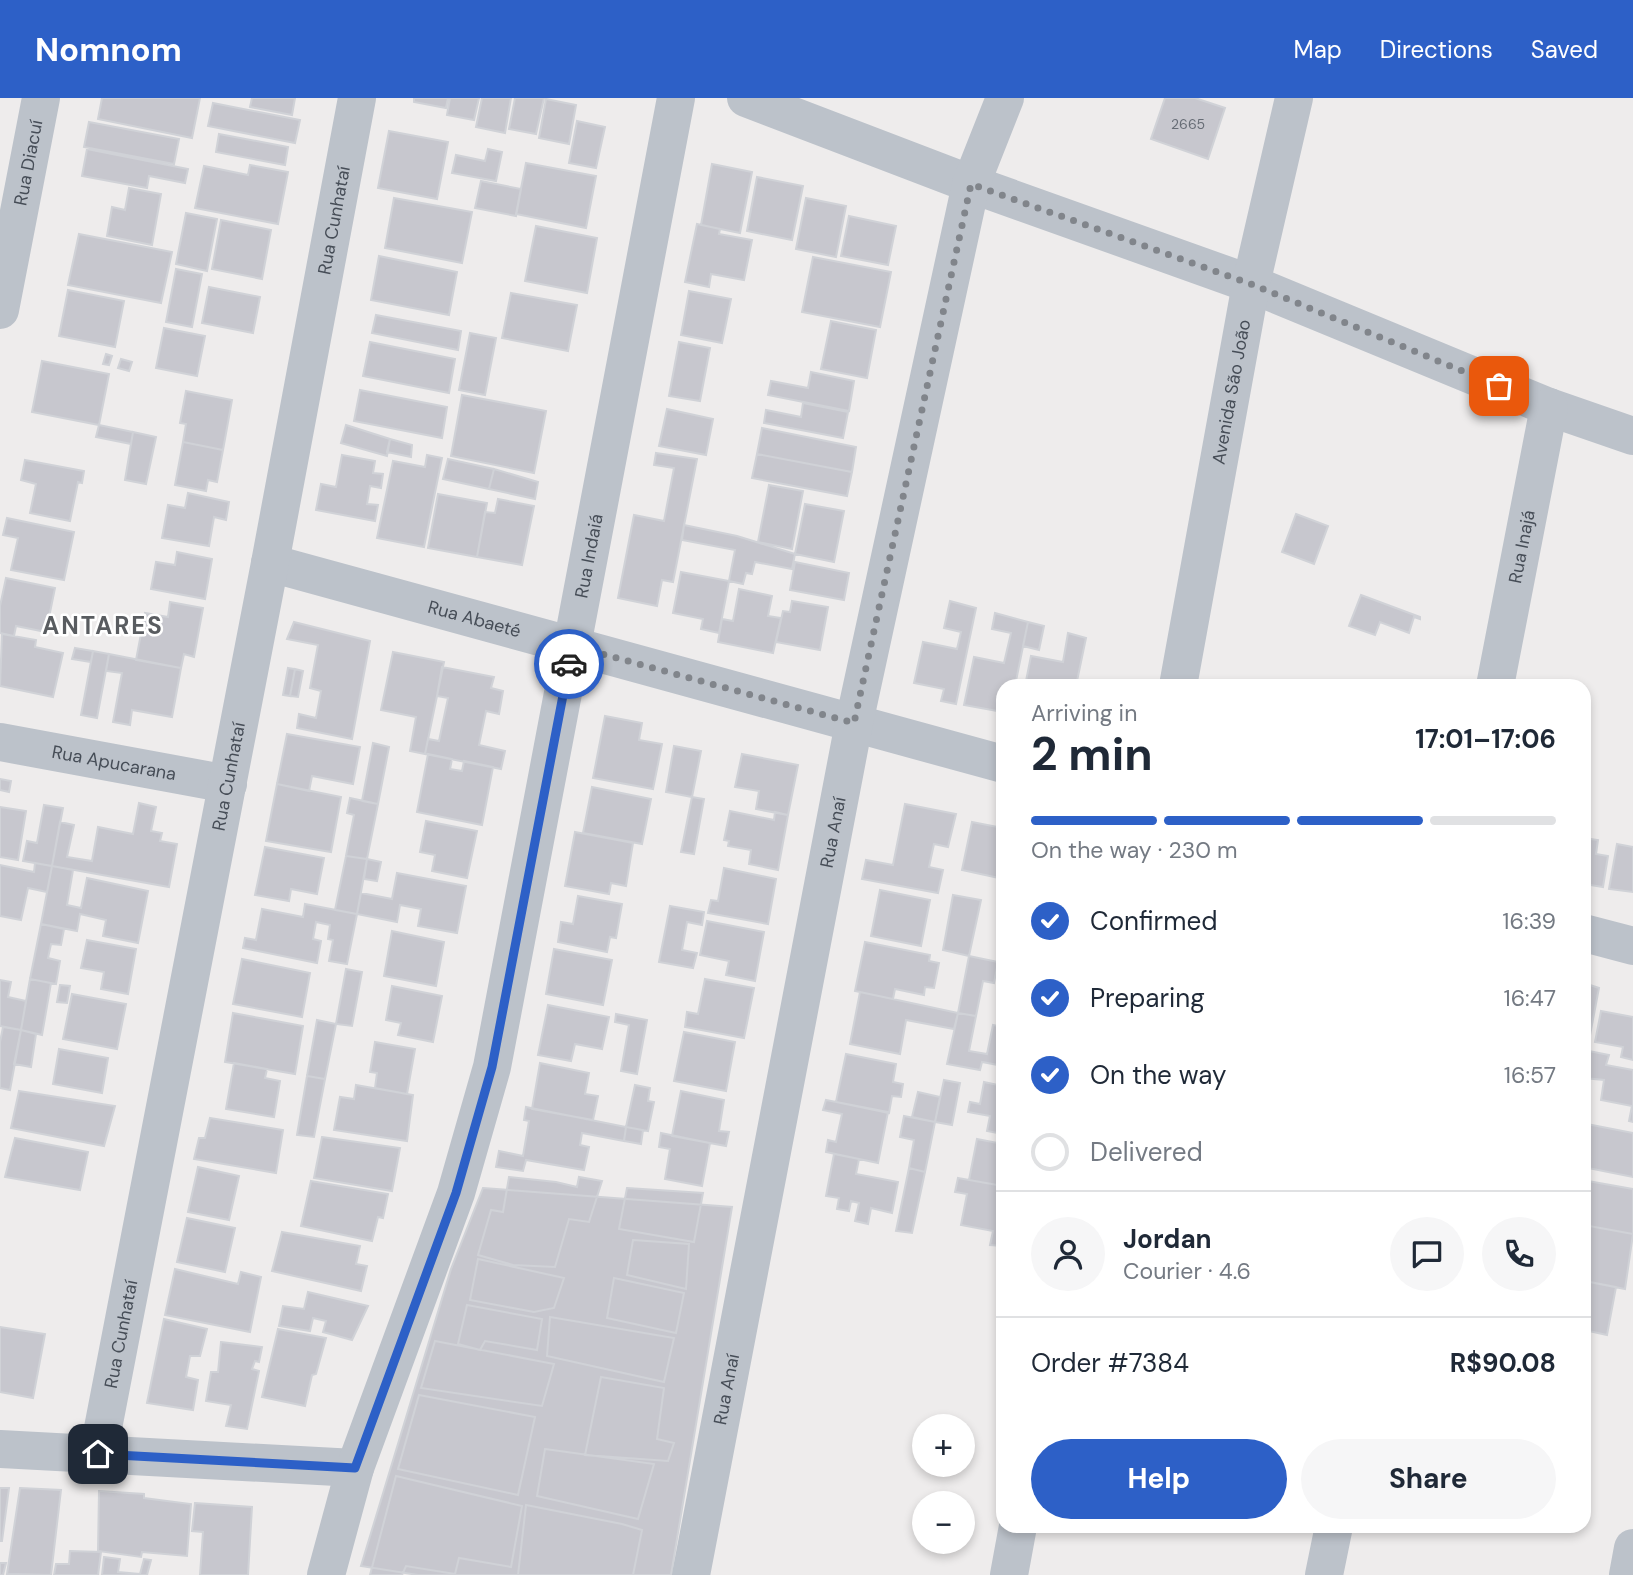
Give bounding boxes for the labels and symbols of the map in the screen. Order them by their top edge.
house number: 2665 [1171,115,1205,133]
street label: Rua Diacuí [8,118,49,208]
street label: Rua Cunhataí [312,164,356,277]
street label: Avenida São João [1206,317,1256,466]
pin [1469,356,1529,416]
street label: Rua Inajá [1503,508,1541,585]
street label: Rua Indaiá [569,512,609,600]
street label: Rua Abaeté [425,595,524,643]
district label: ANTARES [42,610,164,641]
courier [534,629,604,699]
street label: Rua Cunhataí [207,720,251,833]
street label: Rua Apucarana [50,740,178,786]
street label: Rua Anaí [815,795,852,870]
street label: Rua Cunhataí [99,1278,143,1390]
street label: Rua Anaí [708,1352,745,1427]
pin [68,1424,128,1484]

